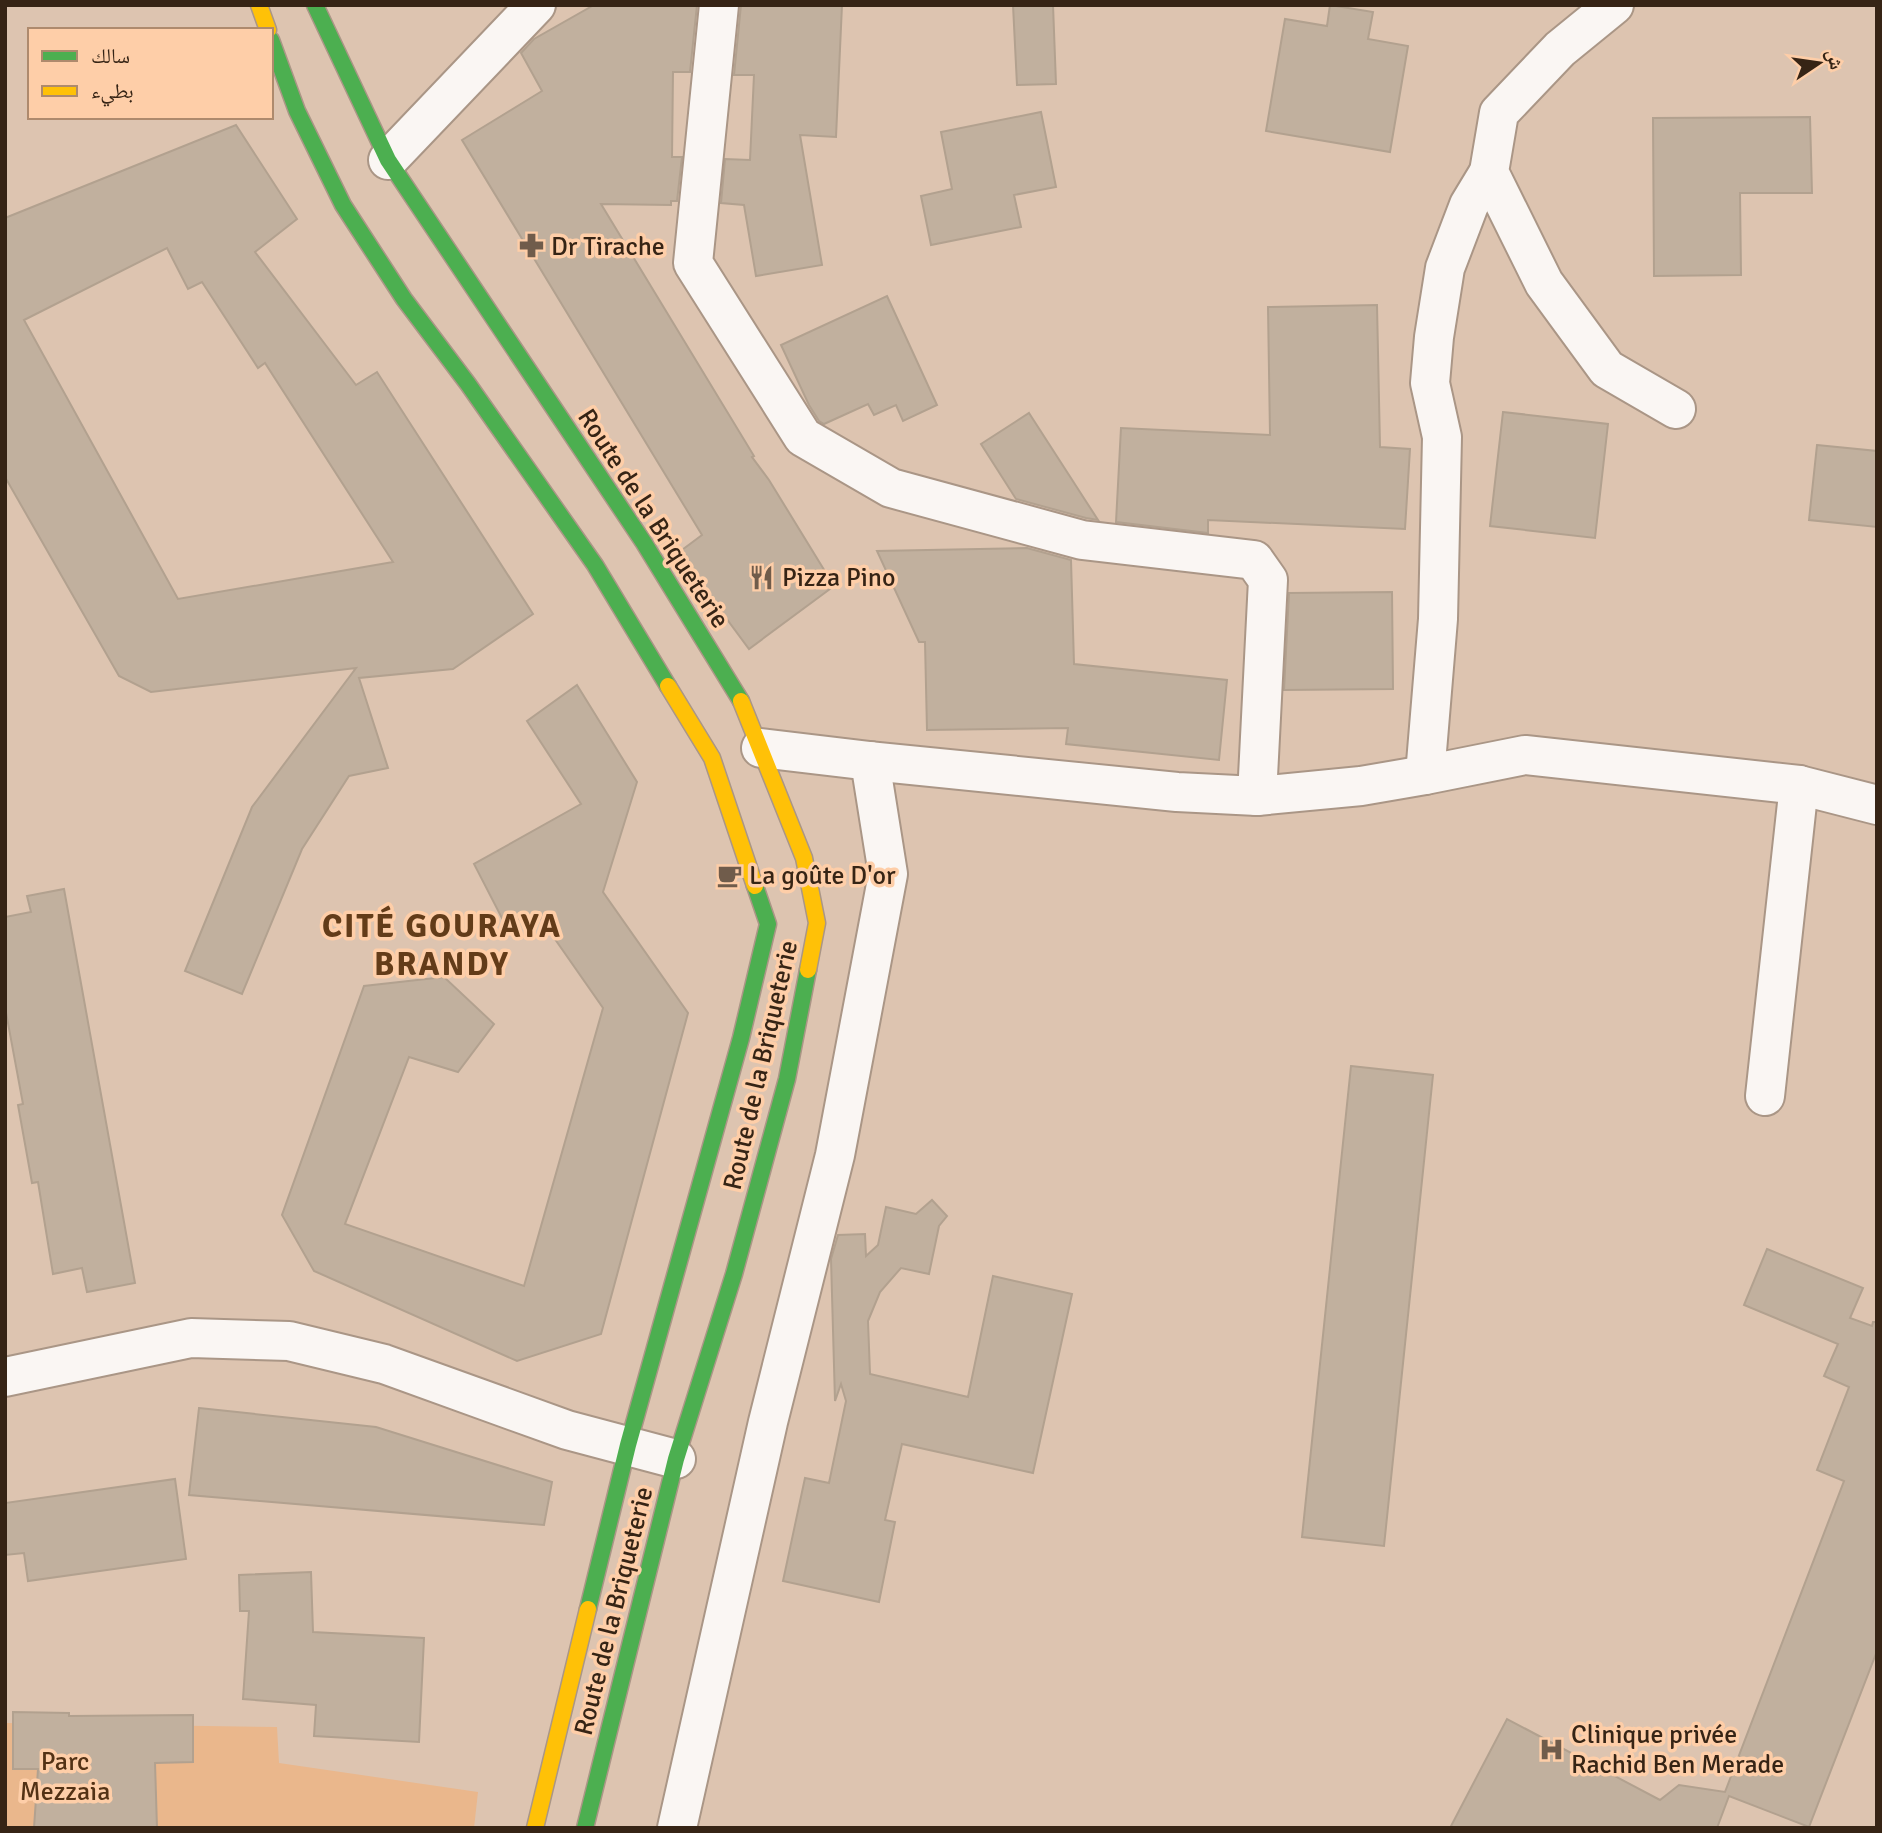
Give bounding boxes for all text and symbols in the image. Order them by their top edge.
legend [28,28,273,119]
north arrow [1784,28,1854,98]
text: سالك [91,43,130,69]
text: ش [1821,47,1849,72]
text: بطيء [91,78,134,107]
place label: Dr Tirache [551,231,665,263]
pharmacy icon: Dr Tirache [517,232,545,260]
street label: Route de la Briqueterie [570,403,736,634]
place label: Pizza Pino [782,562,895,594]
restaurant icon: Pizza Pino [748,563,776,591]
place label: La goûte D'or [749,860,896,892]
cafe icon: La goûte D'or [715,861,743,889]
district label: CITÉ GOURAYA BRANDY [322,905,562,985]
street label: Route de la Briqueterie [717,937,805,1193]
street label: Route de la Briqueterie [568,1484,660,1739]
place label: Clinique privée Rachid Ben Merade [1571,1719,1784,1781]
hospital icon: Clinique privée Rachid Ben Merade [1537,1735,1565,1763]
park label: Parc Mezzaia [20,1746,110,1808]

